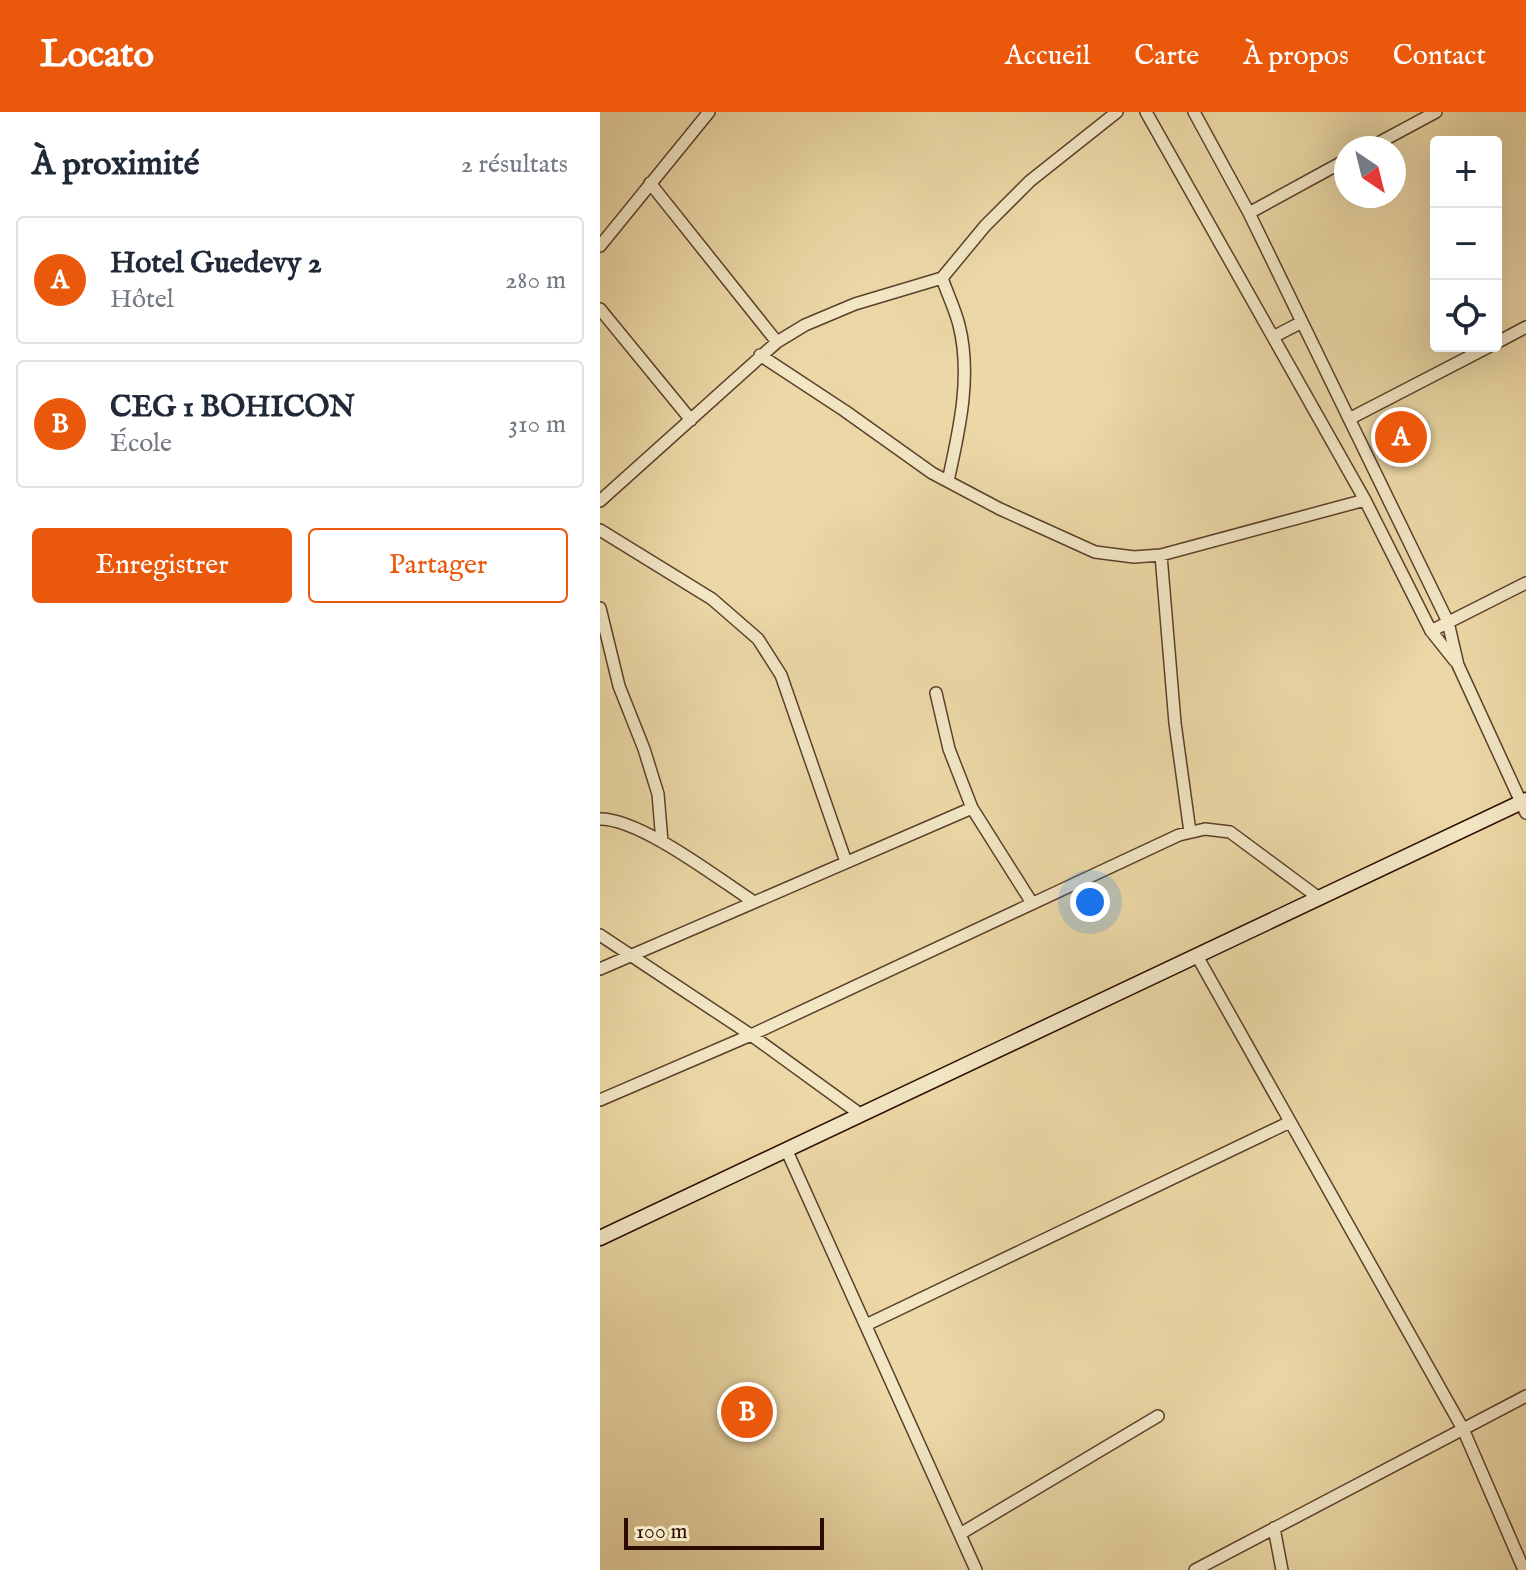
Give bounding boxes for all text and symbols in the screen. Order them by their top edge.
text: Locato [40,32,154,80]
text: Accueil [1005,39,1090,74]
text: Carte [1134,39,1199,74]
text: À propos [1243,39,1349,74]
text: Contact [1393,39,1486,74]
north arrow [1334,136,1406,208]
map controls [1430,136,1502,352]
button: + [1430,136,1502,208]
text: À proximité [32,143,199,186]
text: 2 résultats [461,148,568,181]
button: − [1430,208,1502,280]
text: Hotel Guedevy 2 [110,245,322,283]
text: A [51,264,69,297]
text: 280 m [505,264,566,297]
button: locate [1430,280,1502,352]
text: Hôtel [110,283,174,316]
text: CEG 1 BOHICON [110,389,355,427]
pin: A [1375,407,1427,467]
text: B [51,408,69,441]
text: 310 m [508,408,566,441]
text: École [110,427,172,460]
button: Enregistrer [32,528,292,603]
button: Partager [308,528,568,603]
your location [1070,882,1110,922]
pin: B [721,1382,773,1442]
scale bar [624,1514,824,1550]
text: 100 m [636,1518,688,1546]

